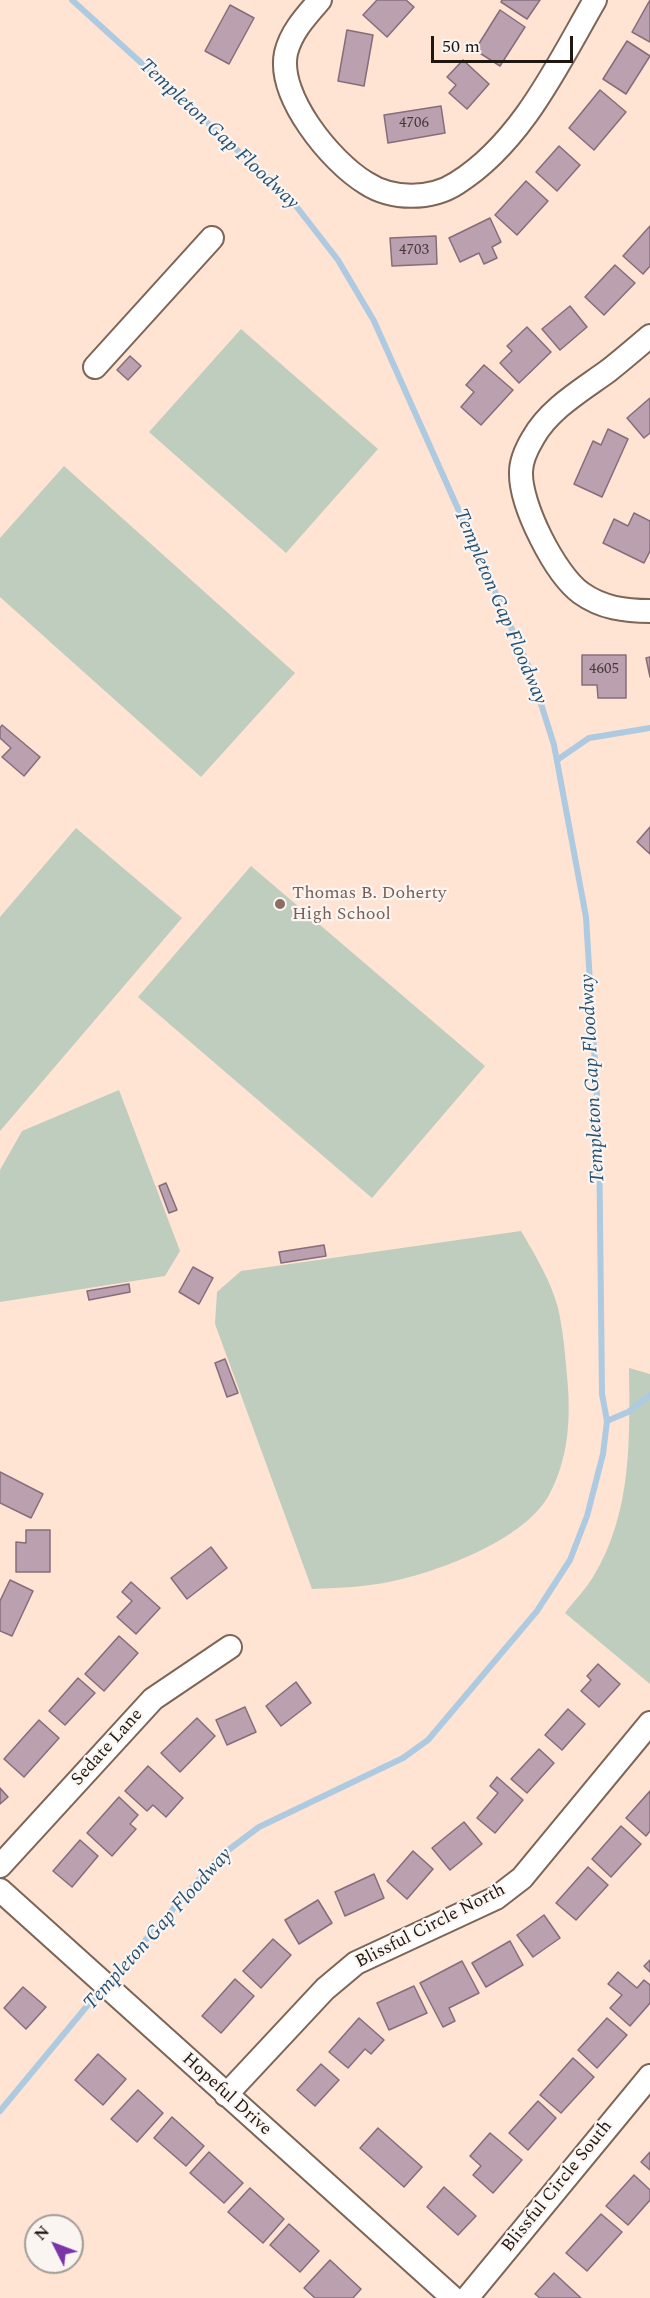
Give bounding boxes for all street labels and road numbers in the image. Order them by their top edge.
street label: Sedate Lane [68,1705,148,1791]
street label: Blissful Circle North [353,1880,509,1974]
street label: Hopeful Drive [177,2049,275,2141]
street label: Blissful Circle South [498,2117,618,2257]

